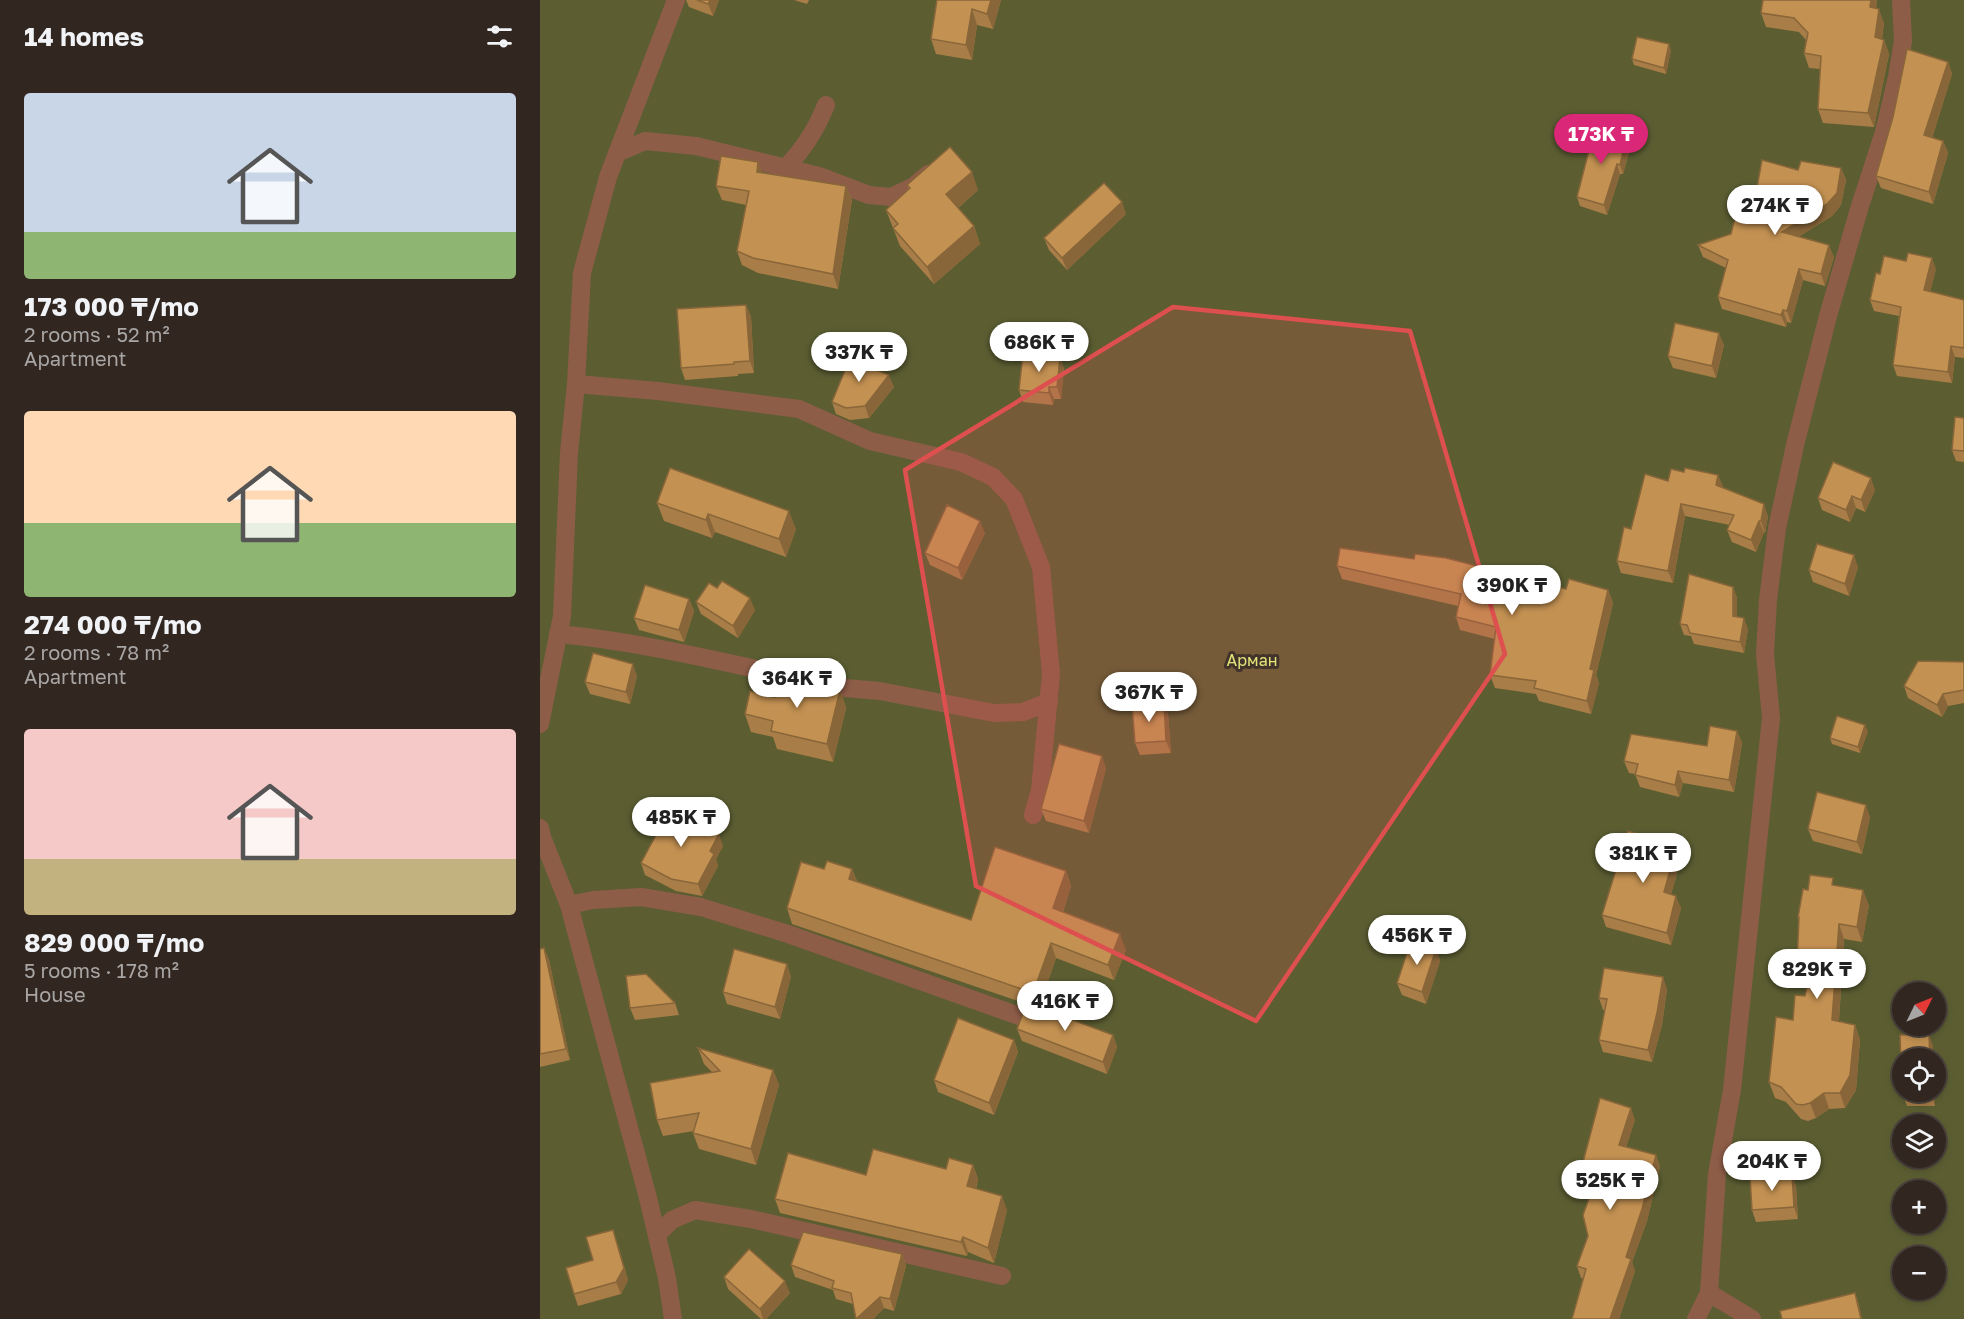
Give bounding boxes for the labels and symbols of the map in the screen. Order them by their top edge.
pin: 173K ₸ [1552,114,1650,165]
pin: 274K ₸ [1726,185,1824,236]
pin: 686K ₸ [990,322,1088,373]
pin: 337K ₸ [810,332,908,383]
pin: 390K ₸ [1463,565,1561,616]
park label: Арман [1227,650,1277,670]
pin: 364K ₸ [748,658,846,709]
pin: 367K ₸ [1100,672,1198,723]
pin: 485K ₸ [632,797,730,848]
pin: 381K ₸ [1594,833,1692,884]
pin: 456K ₸ [1368,915,1466,966]
pin: 829K ₸ [1768,949,1866,1000]
pin: 416K ₸ [1016,981,1114,1032]
north arrow [1892,982,1946,1036]
pin: 204K ₸ [1723,1141,1821,1192]
pin: 525K ₸ [1561,1160,1659,1211]

